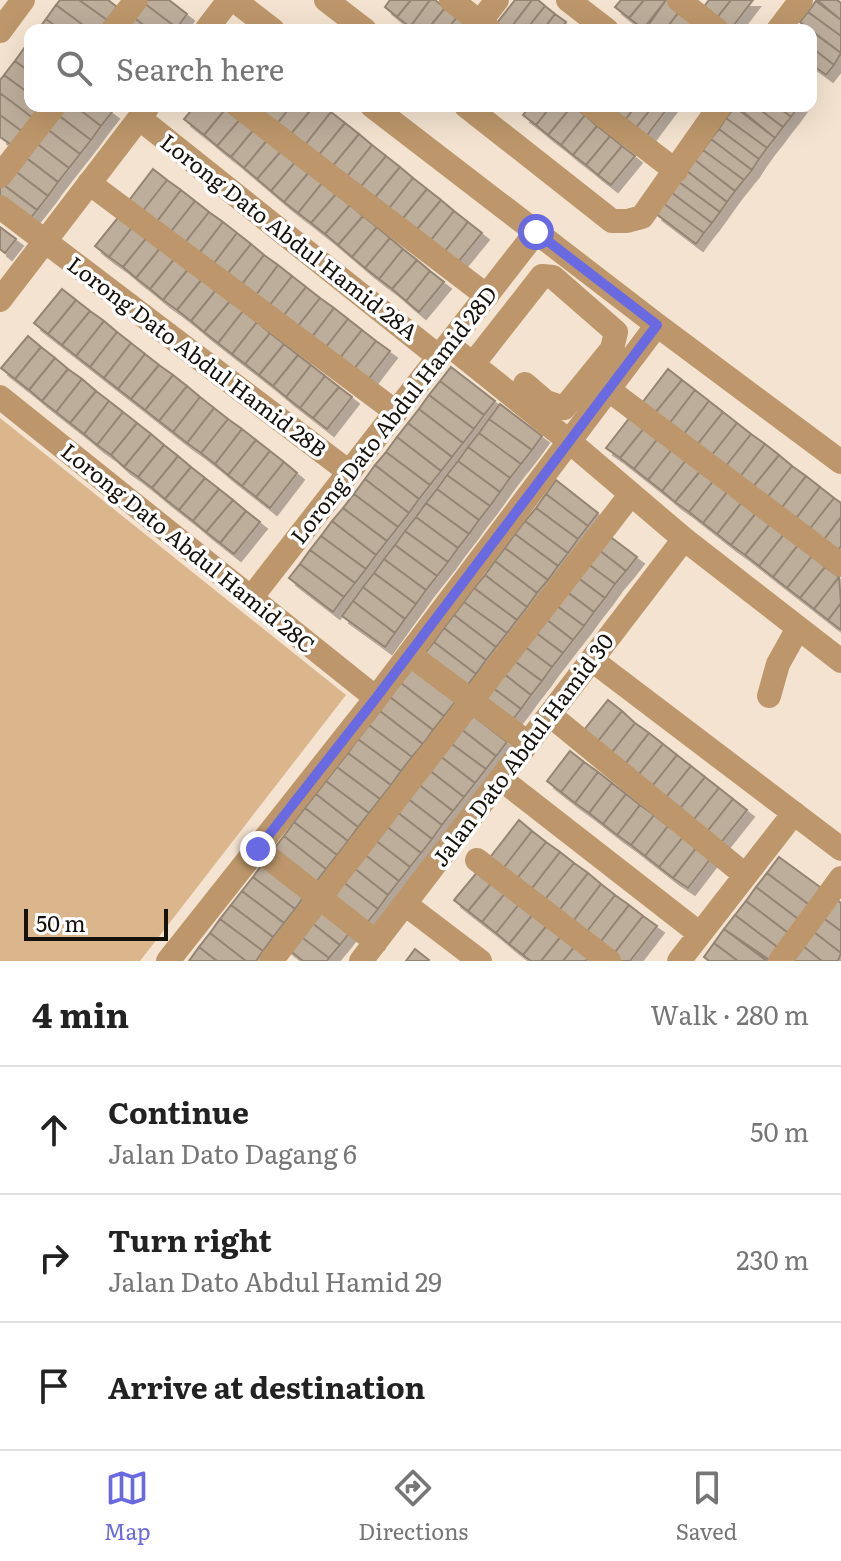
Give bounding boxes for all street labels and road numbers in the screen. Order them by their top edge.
street label: Lorong Dato Abdul Hamid 28A [154,125,426,347]
street label: Lorong Dato Abdul Hamid 28B [61,247,335,464]
street label: Lorong Dato Abdul Hamid 28D [281,278,504,550]
street label: Lorong Dato Abdul Hamid 28C [55,434,323,660]
street label: Jalan Dato Abdul Hamid 30 [423,626,621,873]

